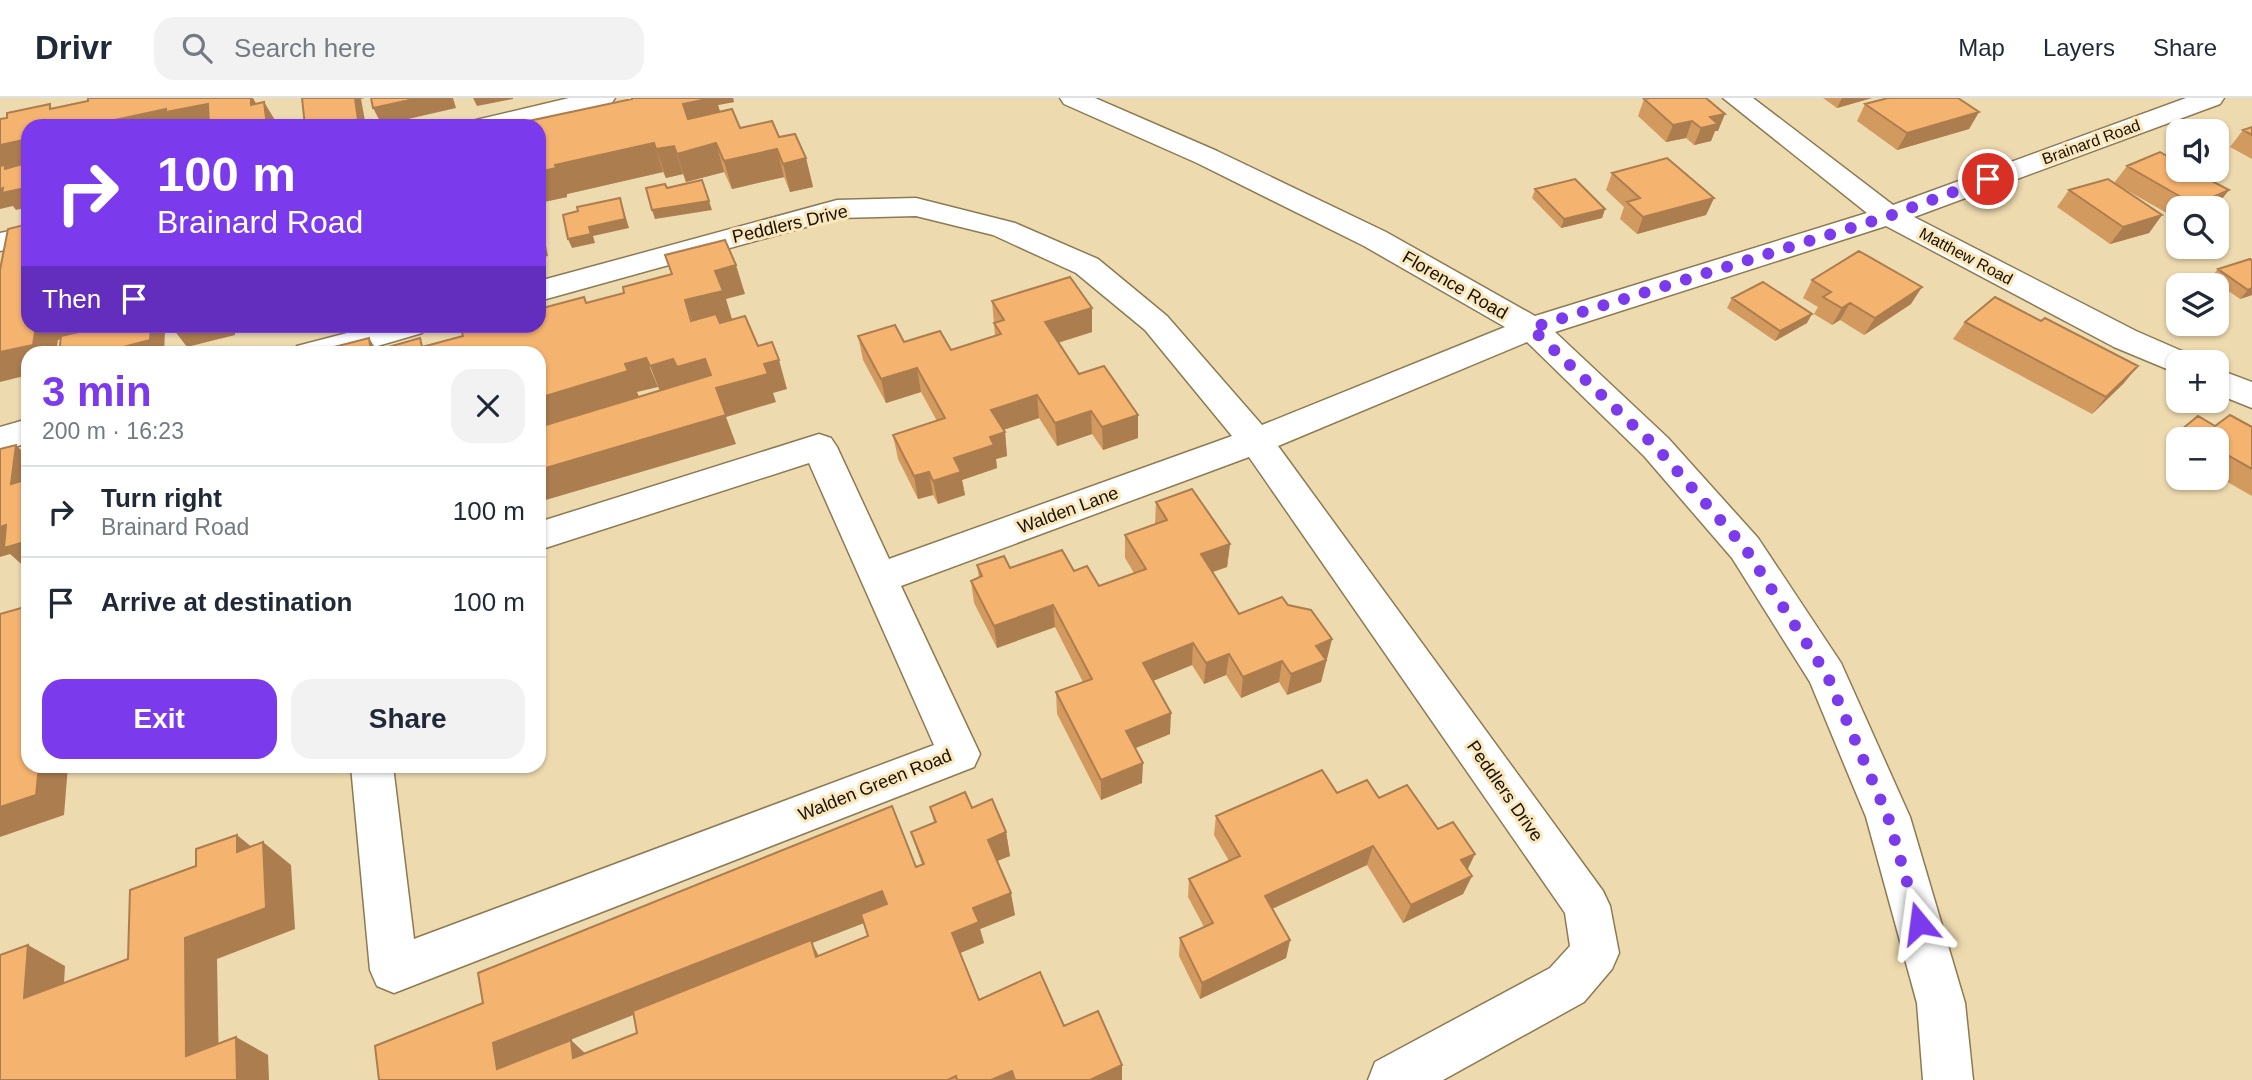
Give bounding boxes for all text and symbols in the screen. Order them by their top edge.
search box [154,17,644,80]
text: Drivr [35,29,112,66]
icon: search [178,29,216,67]
text: Search here [234,33,376,63]
text: Map [1958,34,2005,61]
text: Layers [2043,34,2115,61]
text: Share [2153,34,2217,61]
street label: Brainard Road [2040,116,2142,168]
map controls [2166,119,2229,490]
button: sound [2166,119,2229,182]
icon: right [42,147,133,238]
text: 100 m [157,147,296,201]
pin [1958,149,2018,209]
icon: arrive [1969,160,2007,198]
button: search [2166,196,2229,259]
street label: Peddlers Drive [730,201,850,247]
text: Brainard Road [157,204,363,240]
street label: Matthew Road [1916,224,2016,288]
street label: Florence Road [1399,247,1511,323]
button: layers [2166,273,2229,336]
icon: arrive [115,280,153,318]
text: Then [42,284,101,314]
button: + [2166,350,2229,413]
text: 3 min [42,368,152,415]
button: close [451,369,525,443]
text: 200 m · 16:23 [42,418,184,444]
button: − [2166,427,2229,490]
text: Turn right [101,483,222,513]
street label: Walden Lane [1015,483,1121,537]
icon: right [42,493,80,531]
text: 100 m [453,496,525,526]
text: Brainard Road [101,514,249,540]
icon: arrive [42,584,80,622]
text: Arrive at destination [101,587,352,617]
text: 100 m [453,587,525,617]
button: Exit [42,679,277,759]
button: Share [291,679,525,759]
street label: Peddlers Drive [1463,737,1547,845]
street label: Walden Green Road [795,745,955,825]
position arrow [1882,886,1956,960]

